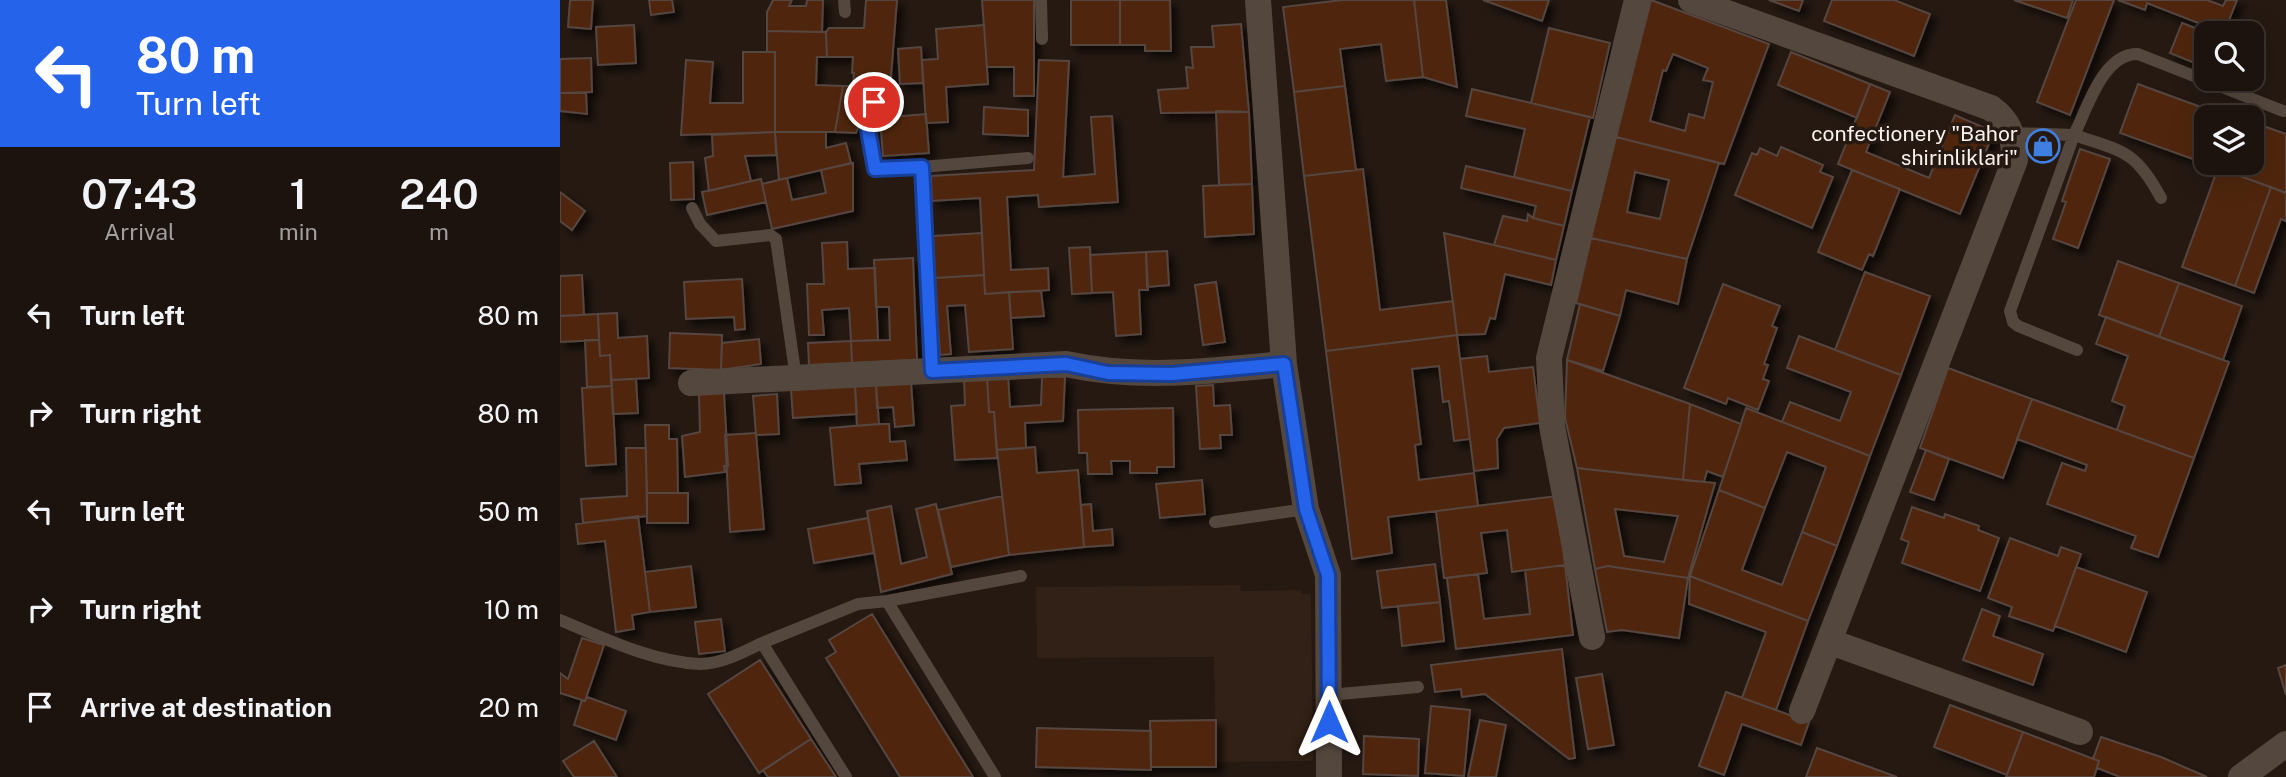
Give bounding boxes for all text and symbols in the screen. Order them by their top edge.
map controls [2194,21,2264,175]
button: search [2194,21,2264,91]
text: 80 m [136,26,255,84]
icon: left [21,28,112,119]
pin [844,72,904,132]
icon: arrive [855,83,893,121]
text: Turn left [136,85,261,122]
button: layers [2194,105,2264,175]
place label: confectionery "Bahor shirinliklari" [1811,121,2018,170]
shop icon: confectionery "Bahor shirinliklari" [2024,127,2062,165]
text: 07:43 [81,169,197,218]
text: 1 [290,169,307,218]
text: 240 [399,169,479,218]
text: Arrival [104,218,175,245]
text: min [279,218,318,245]
text: m [429,218,449,245]
icon: left [21,296,59,334]
text: Turn left [80,300,185,331]
text: 80 m [478,300,539,331]
icon: right [21,394,59,432]
text: Turn right [80,398,202,429]
text: 80 m [478,398,539,429]
icon: left [21,492,59,530]
text: Turn left [80,496,185,527]
text: 50 m [478,496,539,527]
icon: right [21,590,59,628]
text: Turn right [80,594,202,625]
text: 10 m [484,594,539,625]
position arrow [1292,685,1366,759]
icon: arrive [21,688,59,726]
text: Arrive at destination [80,692,332,723]
text: 20 m [479,692,539,723]

